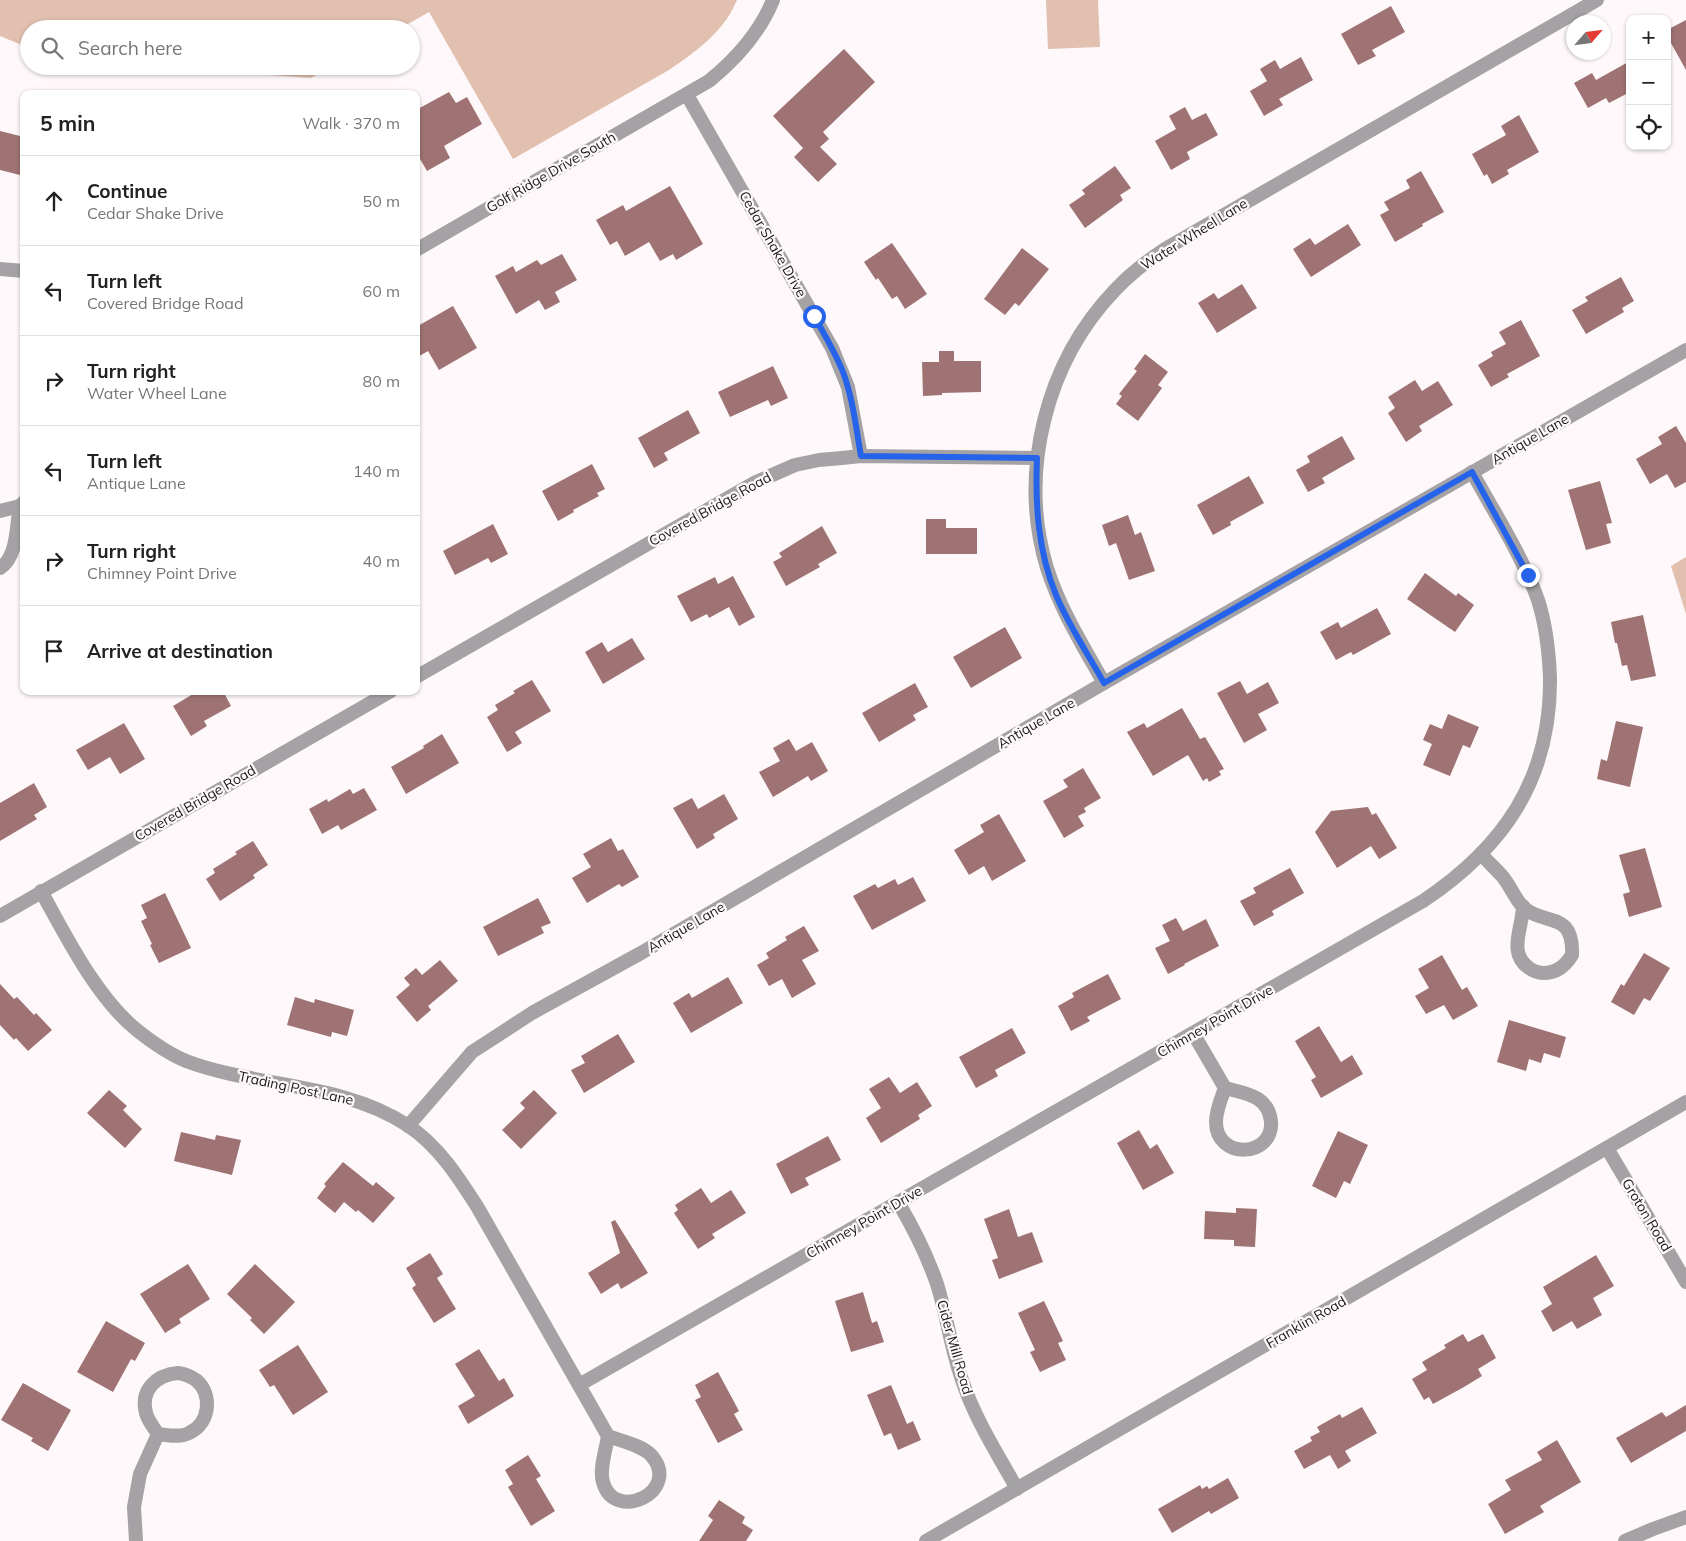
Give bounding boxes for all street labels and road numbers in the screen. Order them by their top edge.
street label: Golf Ridge Drive South [483,128,619,216]
street label: Cedar Shake Drive [735,188,811,300]
street label: Water Wheel Lane [1137,194,1251,274]
street label: Antique Lane [1488,410,1572,468]
street label: Covered Bridge Road [646,468,774,550]
street label: Antique Lane [994,694,1078,752]
street label: Covered Bridge Road [131,761,259,845]
street label: Antique Lane [644,898,728,956]
street label: Chimney Point Drive [1154,980,1276,1062]
street label: Trading Post Lane [237,1067,355,1109]
street label: Groton Road [1618,1175,1676,1255]
street label: Chimney Point Drive [803,1181,925,1263]
street label: Franklin Road [1263,1292,1349,1352]
street label: Cider Mill Road [933,1298,977,1396]

